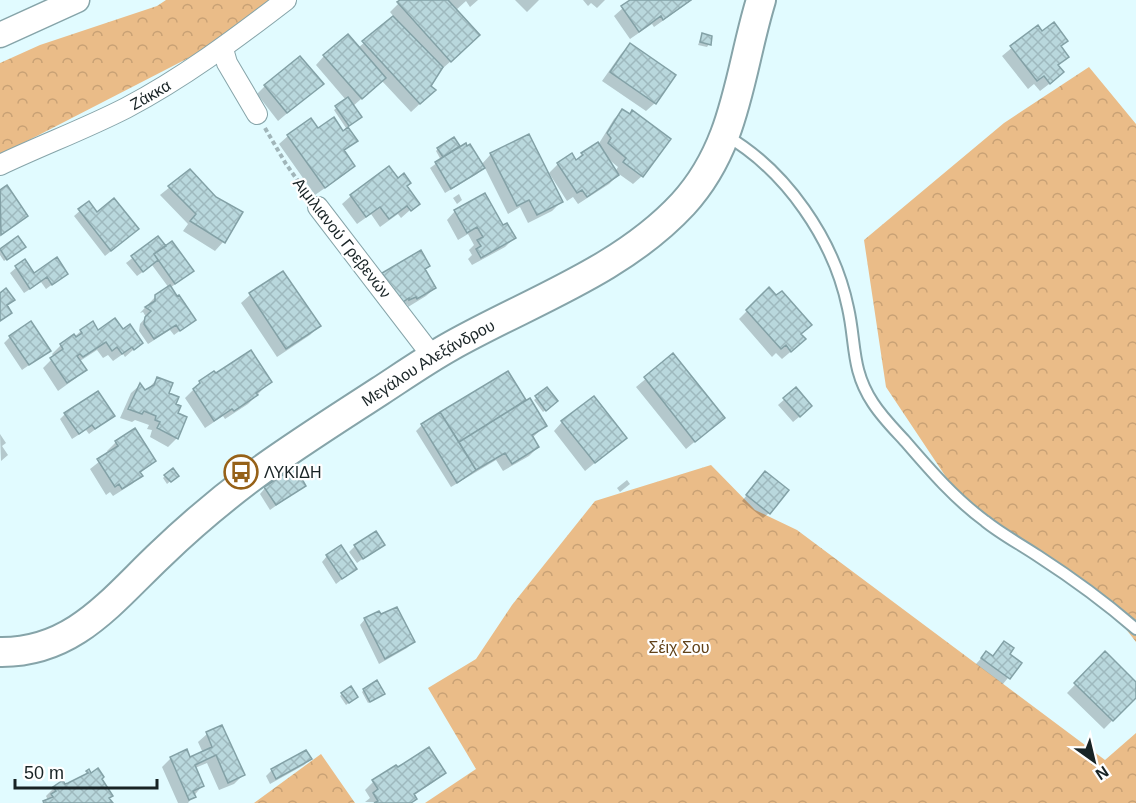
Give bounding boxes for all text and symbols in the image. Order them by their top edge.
street label: Ζάκκα [127,76,174,113]
street label: Αιμιλιανού Γρεβενών [290,175,394,301]
street label: Μεγάλου Αλεξάνδρου [358,316,497,409]
bus stop icon: ΛΥΚΙΔΗ [223,454,259,490]
place label: ΛΥΚΙΔΗ [264,464,322,481]
park label: Σέιχ Σου [649,639,709,656]
north arrow [1064,731,1124,791]
scale bar [15,752,158,790]
text: 50 m [24,763,64,783]
text: N [1093,763,1112,783]

